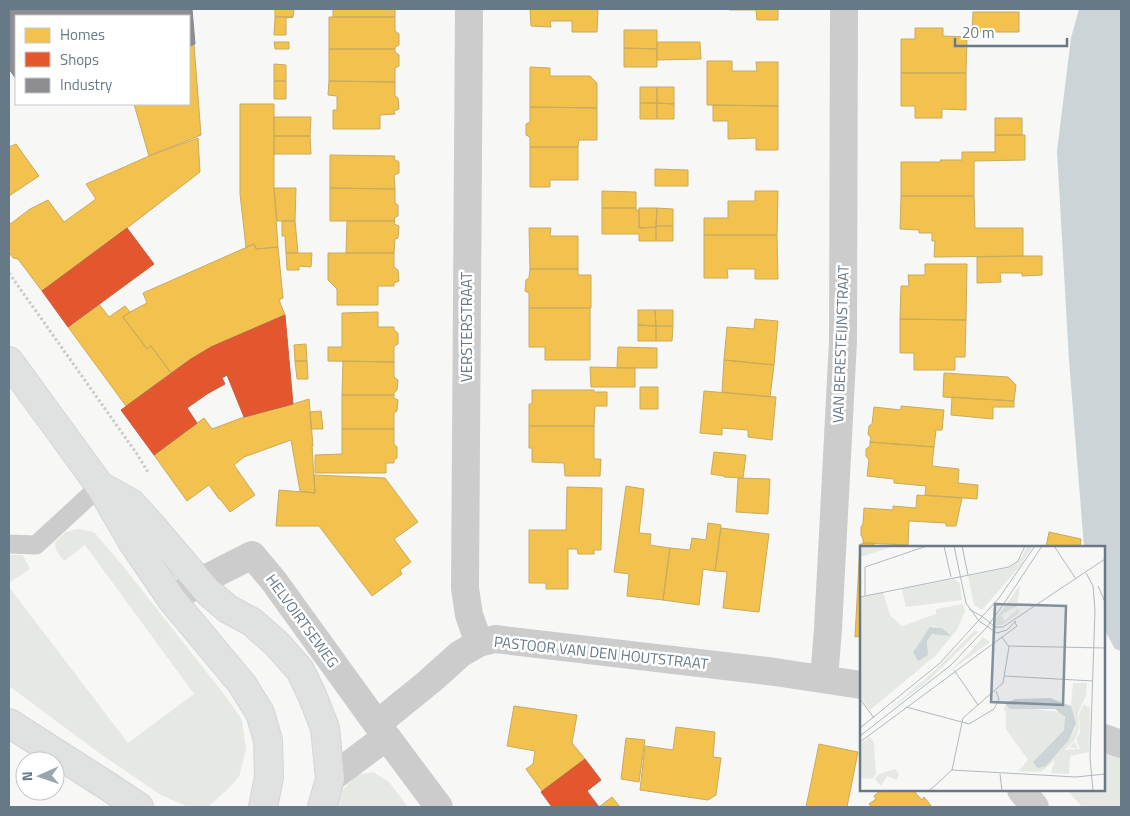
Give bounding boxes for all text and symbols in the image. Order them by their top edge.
legend [15,15,190,105]
scale bar [955,15,1068,47]
text: 20 m [962,21,995,44]
text: Homes [60,23,105,46]
text: Shops [60,48,99,71]
text: Industry [60,73,112,96]
street label: VAN BERESTEIJNSTRAAT [826,264,855,423]
street label: VERSTERSTRAAT [455,272,478,382]
inset map [860,546,1105,791]
street label: HELVOIRTSEWEG [260,569,344,672]
street label: PASTOOR VAN DEN HOUTSTRAAT [493,630,709,675]
north arrow [15,751,65,801]
text: N [16,771,37,782]

